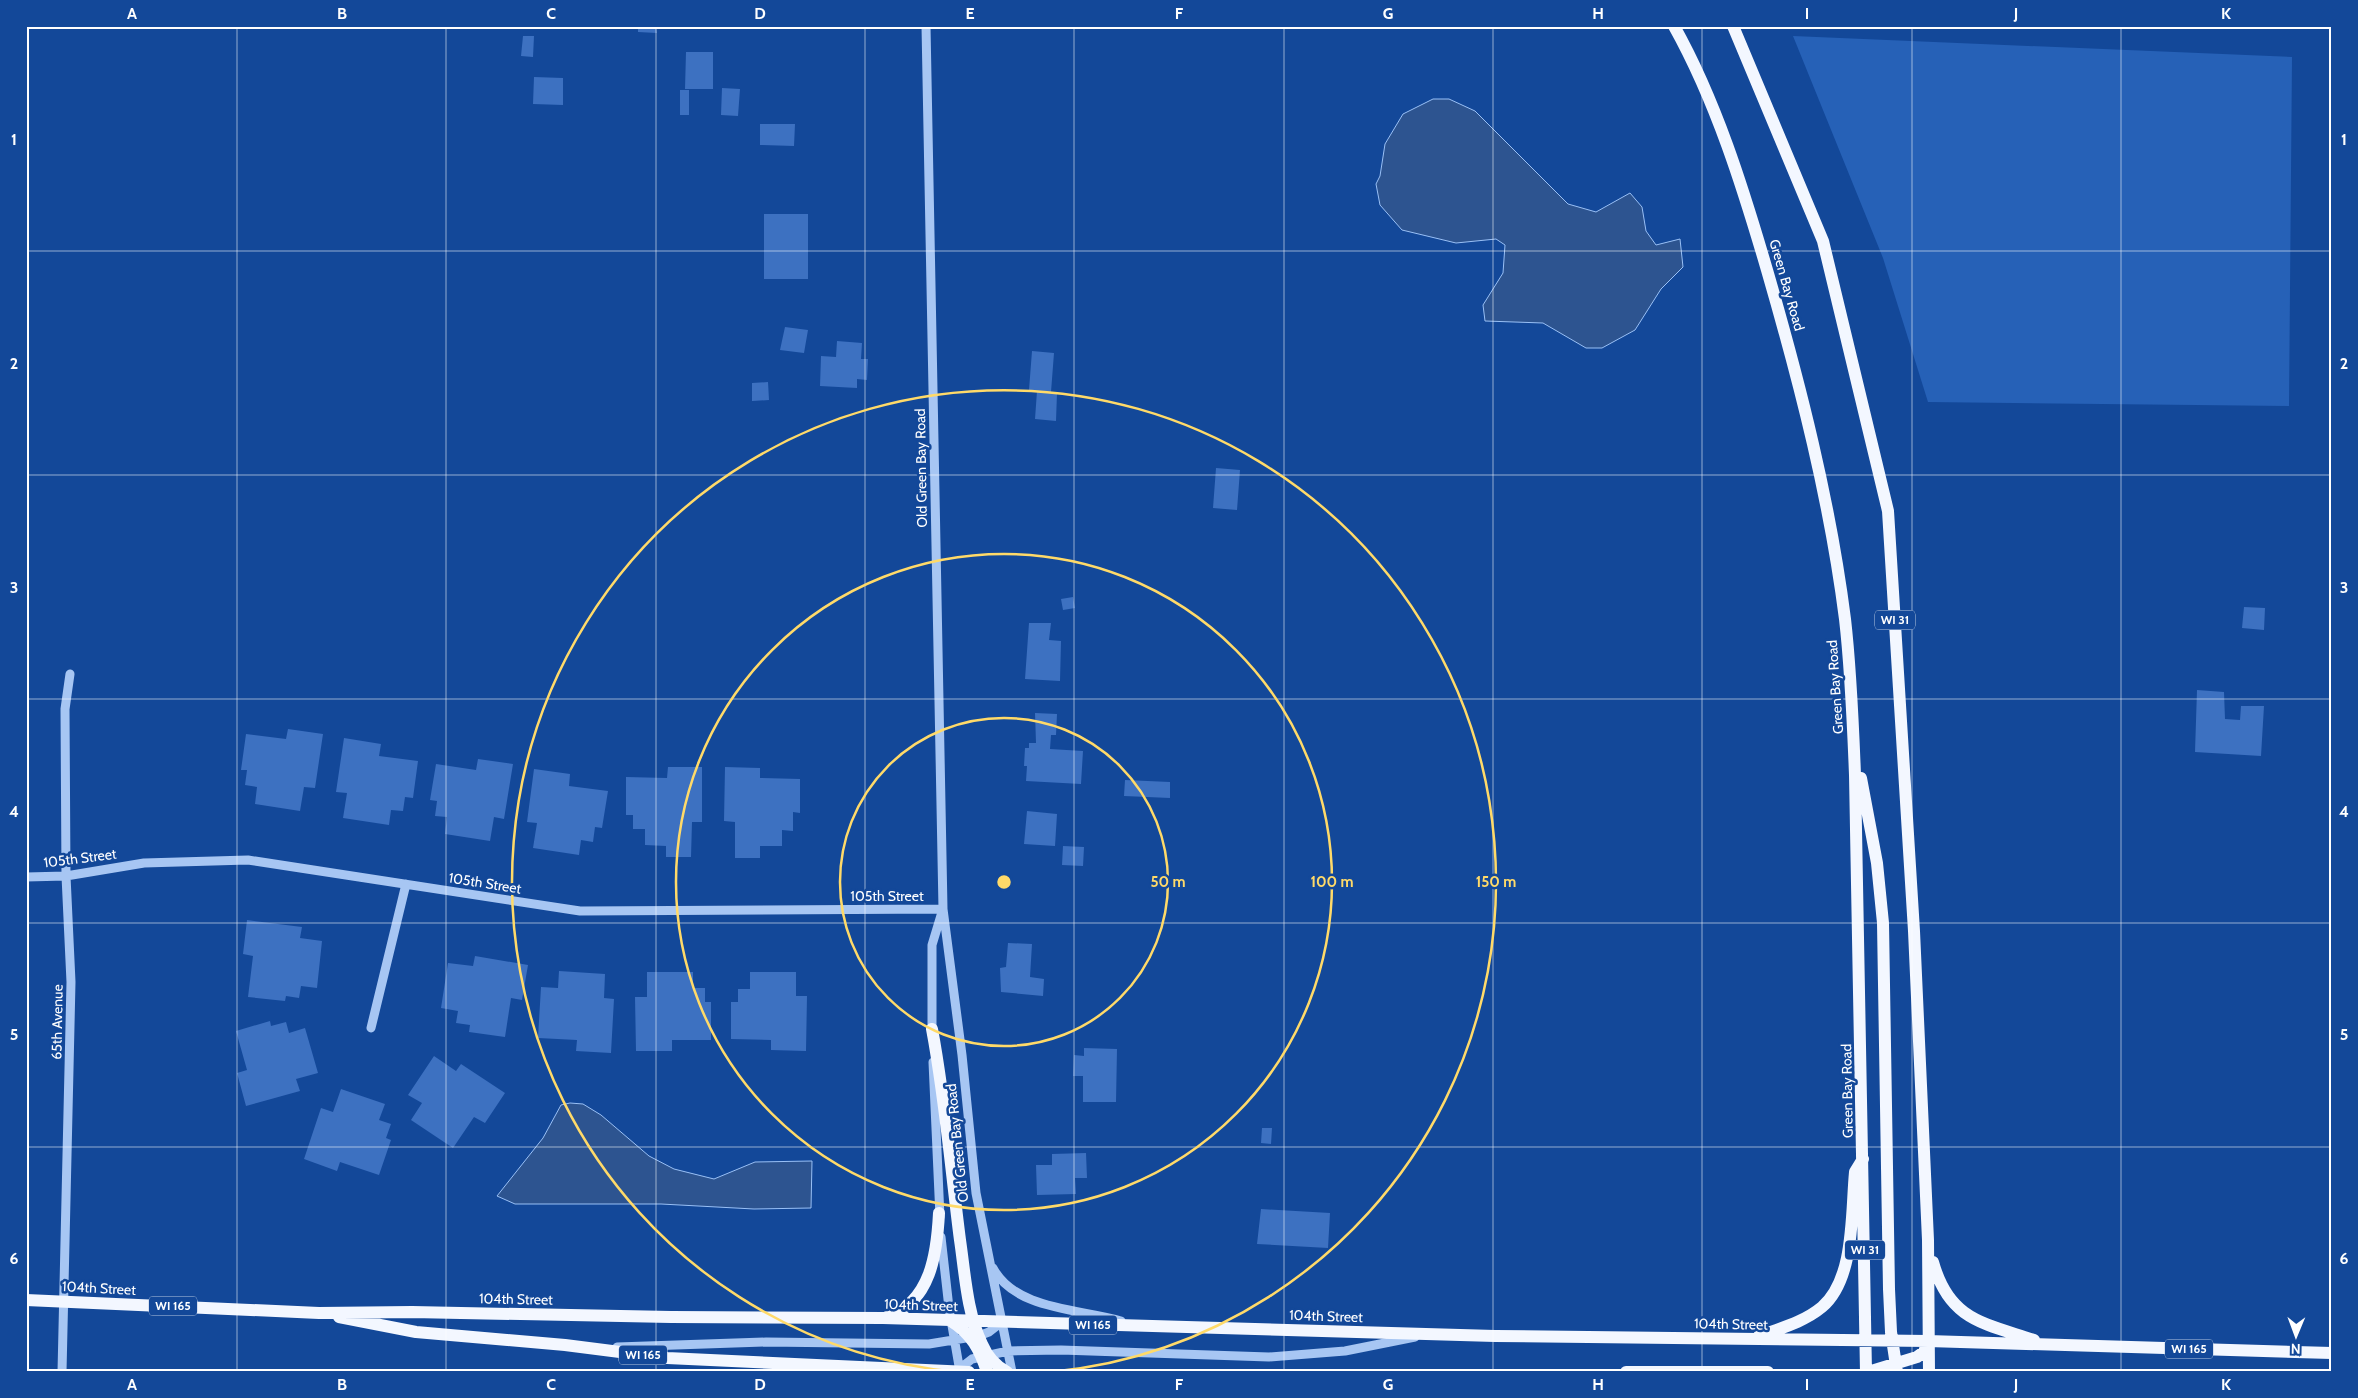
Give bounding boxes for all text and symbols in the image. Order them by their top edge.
text: A [127,4,137,23]
text: B [337,4,347,23]
text: C [546,4,556,23]
text: D [754,4,766,23]
text: E [965,4,975,23]
text: F [1175,4,1184,23]
text: G [1383,4,1393,23]
text: H [1592,4,1604,23]
text: I [1805,4,1809,23]
text: J [2013,4,2018,23]
text: K [2221,4,2231,23]
text: 1 [11,130,17,149]
text: 1 [2341,130,2347,149]
street label: Green Bay Road [1765,237,1809,333]
text: 2 [10,354,18,373]
text: 2 [2340,354,2348,373]
street label: Old Green Bay Road [911,408,931,528]
text: 3 [10,578,18,597]
text: 3 [2340,578,2348,597]
road number: WI 31 [1875,610,1915,630]
street label: Green Bay Road [1823,639,1847,735]
text: 4 [9,802,19,821]
text: 4 [2339,802,2349,821]
street label: 105th Street [42,845,118,871]
street label: 105th Street [447,868,523,898]
centre of rings [995,873,1013,891]
text: 50 m [1150,873,1186,891]
text: 100 m [1310,873,1354,891]
text: 150 m [1476,873,1516,891]
street label: 105th Street [850,887,924,905]
street label: 65th Avenue [47,984,67,1060]
text: 5 [10,1025,18,1044]
text: 5 [2340,1025,2348,1044]
street label: Green Bay Road [1837,1044,1857,1138]
street label: Old Green Bay Road [942,1083,972,1203]
road number: WI 31 [1845,1240,1885,1260]
text: 6 [10,1249,19,1268]
text: 6 [2340,1249,2349,1268]
street label: 104th Street [62,1277,137,1299]
street label: 104th Street [479,1289,553,1309]
street label: 104th Street [884,1295,958,1315]
road number: WI 165 [149,1296,197,1315]
street label: 104th Street [1289,1306,1363,1326]
north arrow [2270,1310,2320,1360]
street label: 104th Street [1694,1314,1768,1334]
road number: WI 165 [1069,1316,1117,1334]
road number: WI 165 [2165,1340,2213,1358]
text: N [2291,1340,2301,1358]
road number: WI 165 [619,1346,667,1364]
text: A [127,1375,137,1394]
text: B [337,1375,347,1394]
text: C [546,1375,556,1394]
text: D [754,1375,766,1394]
text: E [965,1375,975,1394]
text: F [1175,1375,1184,1394]
text: G [1383,1375,1393,1394]
text: H [1592,1375,1604,1394]
text: I [1805,1375,1809,1394]
text: J [2013,1375,2018,1394]
text: K [2221,1375,2231,1394]

